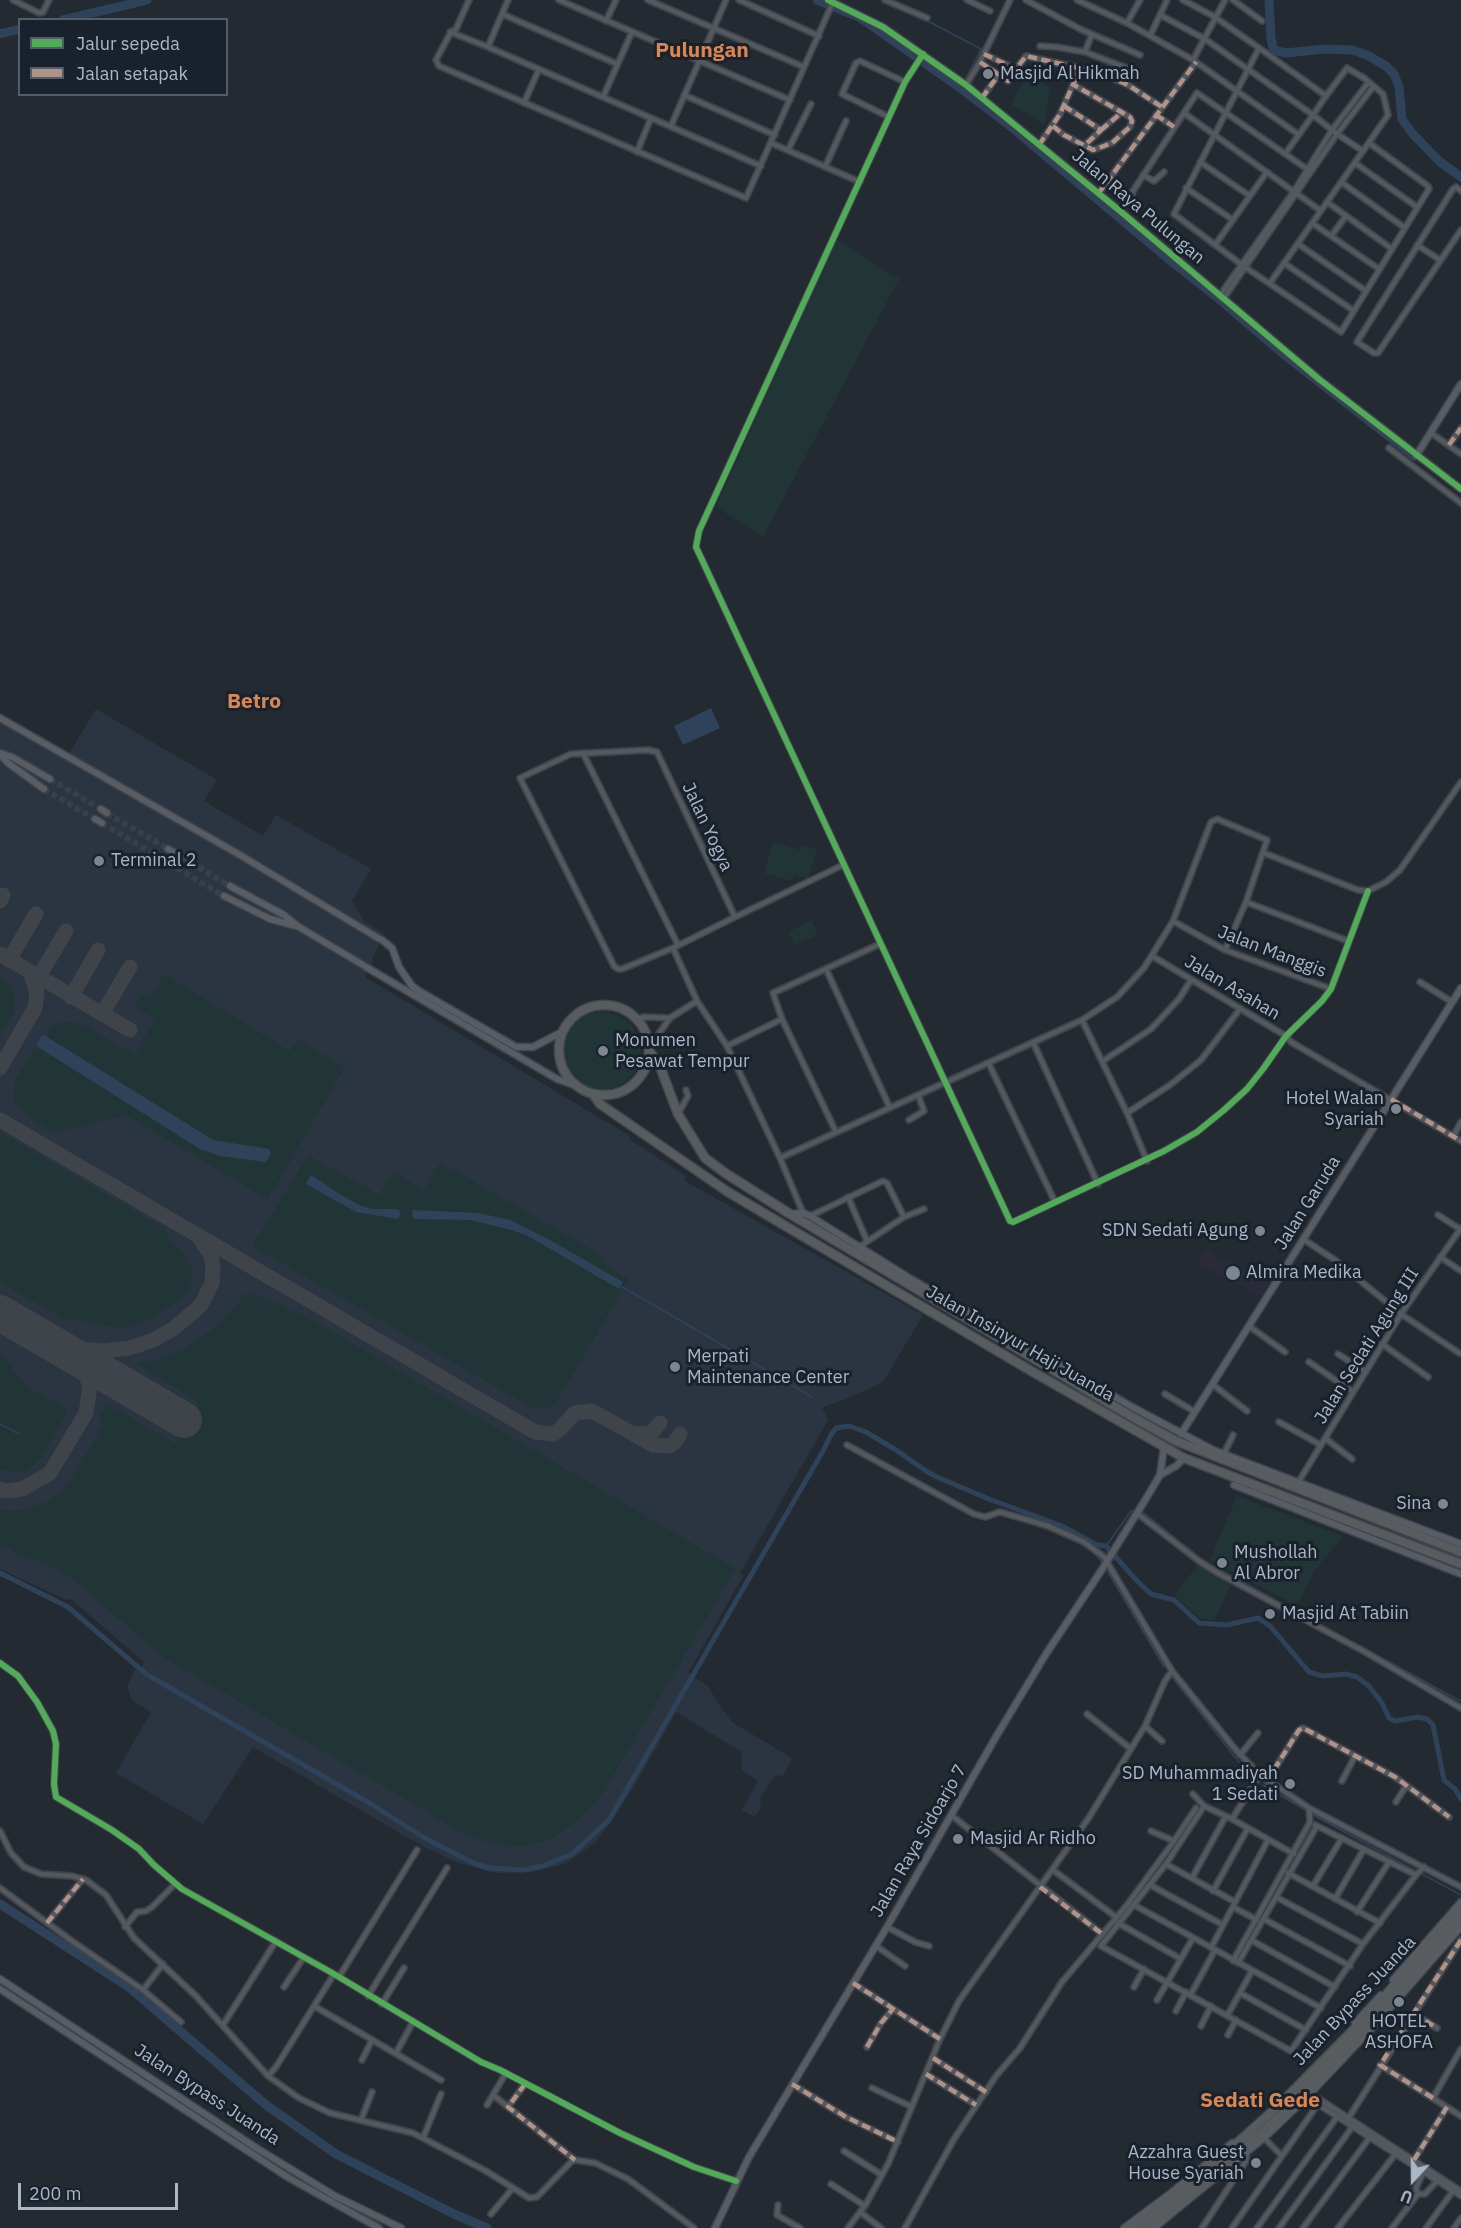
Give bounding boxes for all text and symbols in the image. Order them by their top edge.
legend [18,18,228,96]
text: Jalur sepeda [76,32,180,55]
district label: Pulungan [655,38,749,64]
text: Jalan setapak [76,62,188,85]
place label: Masjid Al Hikmah [1000,63,1140,85]
marker: Masjid Al Hikmah [981,67,995,81]
street label: Jalan Raya Pulungan [1067,145,1209,269]
district label: Betro [227,689,281,715]
street label: Jalan Yogya [677,779,737,875]
place label: Terminal 2 [111,850,197,872]
marker: Terminal 2 [92,854,106,868]
street label: Jalan Manggis [1215,921,1329,983]
street label: Jalan Asahan [1180,951,1284,1025]
place label: Monumen Pesawat Tempur [615,1030,750,1072]
marker: Monumen Pesawat Tempur [596,1044,610,1058]
place label: Hotel Walan Syariah [1286,1088,1384,1130]
marker: Hotel Walan Syariah [1389,1102,1403,1116]
street label: Jalan Garuda [1271,1152,1345,1254]
place label: SDN Sedati Agung [1102,1220,1248,1242]
marker: SDN Sedati Agung [1253,1224,1267,1238]
place label: Almira Medika [1246,1262,1361,1284]
marker: Almira Medika [1224,1264,1242,1282]
street label: Jalan Sedati Agung III [1310,1264,1424,1428]
street label: Jalan Insinyur Haji Juanda [922,1281,1118,1407]
place label: Merpati Maintenance Center [687,1346,849,1388]
marker: Merpati Maintenance Center [668,1360,682,1374]
place label: Sina [1396,1493,1431,1515]
marker: Sina [1436,1497,1450,1511]
place label: Mushollah Al Abror [1234,1542,1317,1584]
marker: Mushollah Al Abror [1215,1556,1229,1570]
place label: Masjid At Tabiin [1282,1603,1409,1625]
marker: Masjid At Tabiin [1263,1607,1277,1621]
street label: Jalan Raya Sidoarjo 7 [867,1761,971,1921]
place label: SD Muhammadiyah 1 Sedati [1122,1763,1278,1806]
marker: SD Muhammadiyah 1 Sedati [1283,1777,1297,1791]
place label: Masjid Ar Ridho [970,1828,1096,1850]
marker: Masjid Ar Ridho [951,1832,965,1846]
street label: Jalan Bypass Juanda [1289,1932,1421,2070]
marker: HOTEL ASHOFA [1392,1995,1406,2009]
place label: HOTEL ASHOFA [1365,2011,1433,2054]
street label: Jalan Bypass Juanda [130,2040,284,2150]
district label: Sedati Gede [1200,2088,1320,2114]
place label: Azzahra Guest House Syariah [1128,2142,1244,2184]
north arrow [1383,2150,1443,2210]
marker: Azzahra Guest House Syariah [1249,2156,1263,2170]
scale bar [21,2171,182,2209]
text: 200 m [29,2182,81,2205]
text: U [1398,2185,1415,2208]

